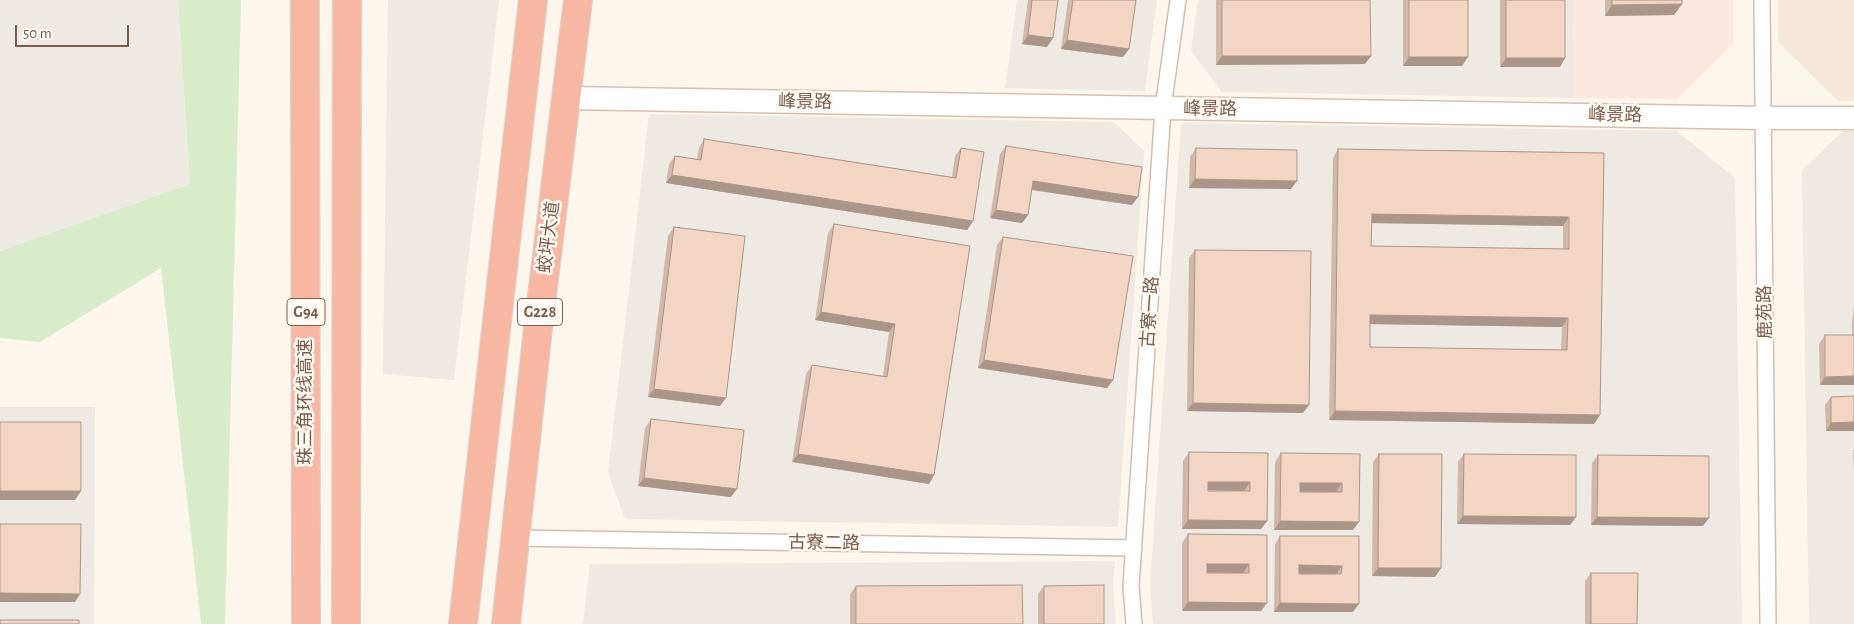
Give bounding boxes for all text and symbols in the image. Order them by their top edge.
scale bar [18,15,131,47]
text: 50 m [23,26,52,41]
street label: 峰景路 [778,91,832,113]
street label: 峰景路 [1183,98,1237,120]
street label: 峰景路 [1588,104,1642,126]
street label: 蛟坪大道 [534,200,564,274]
street label: 古寮一路 [1137,275,1163,349]
street label: 鹿苑路 [1754,285,1776,339]
road number: G94 [287,298,325,326]
road number: G228 [518,298,562,326]
street label: 珠三角环线高速 [295,339,317,465]
street label: 古寮二路 [788,532,860,554]

